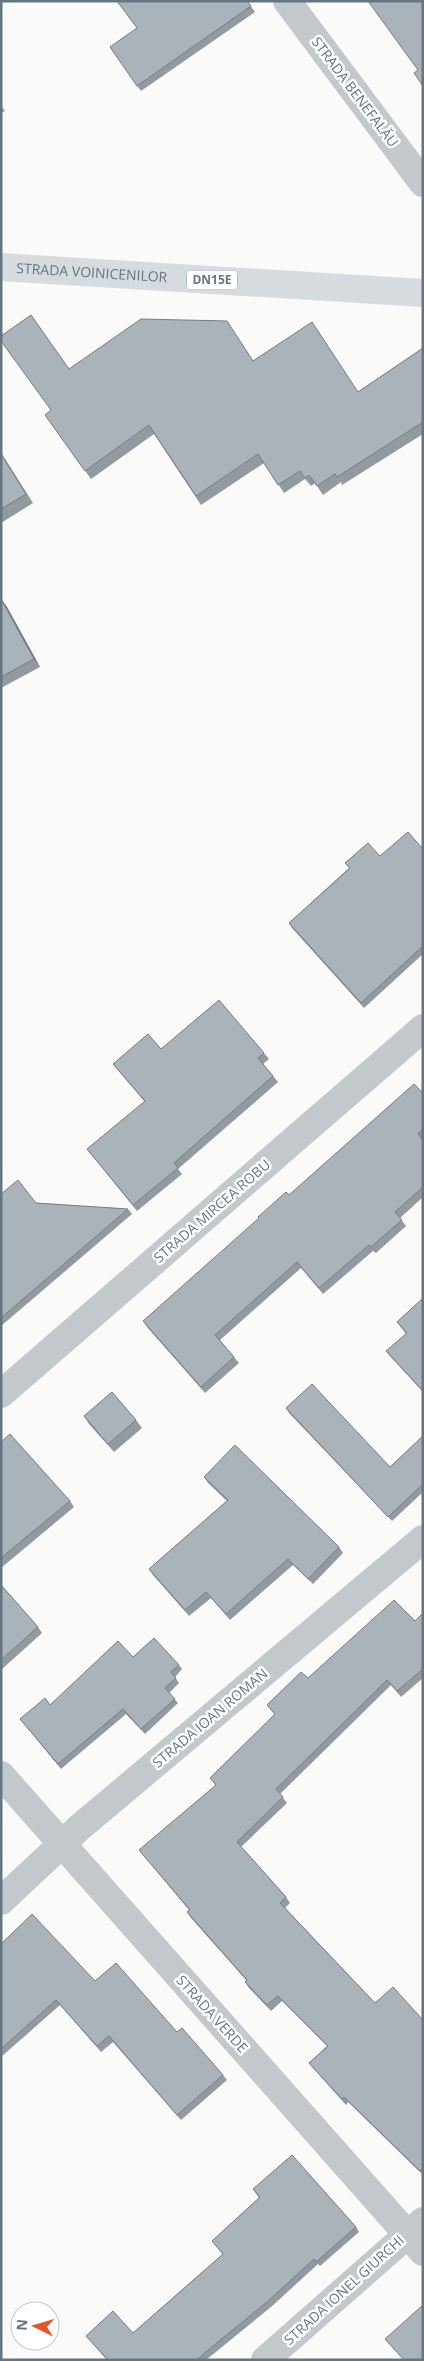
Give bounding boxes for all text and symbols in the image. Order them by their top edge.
street label: STRADA BENEFALĂU [308,33,403,151]
street label: STRADA VOINICENILOR [16,258,168,286]
road number: DN15E [187,270,237,290]
street label: STRADA MIRCEA ROBU [149,1155,274,1267]
street label: STRADA IOAN ROMAN [148,1664,271,1771]
street label: STRADA VERDE [172,1971,252,2057]
street label: STRADA IONEL GIURCHI [279,2231,408,2349]
north arrow [10,2301,60,2351]
text: N [12,2318,32,2331]

